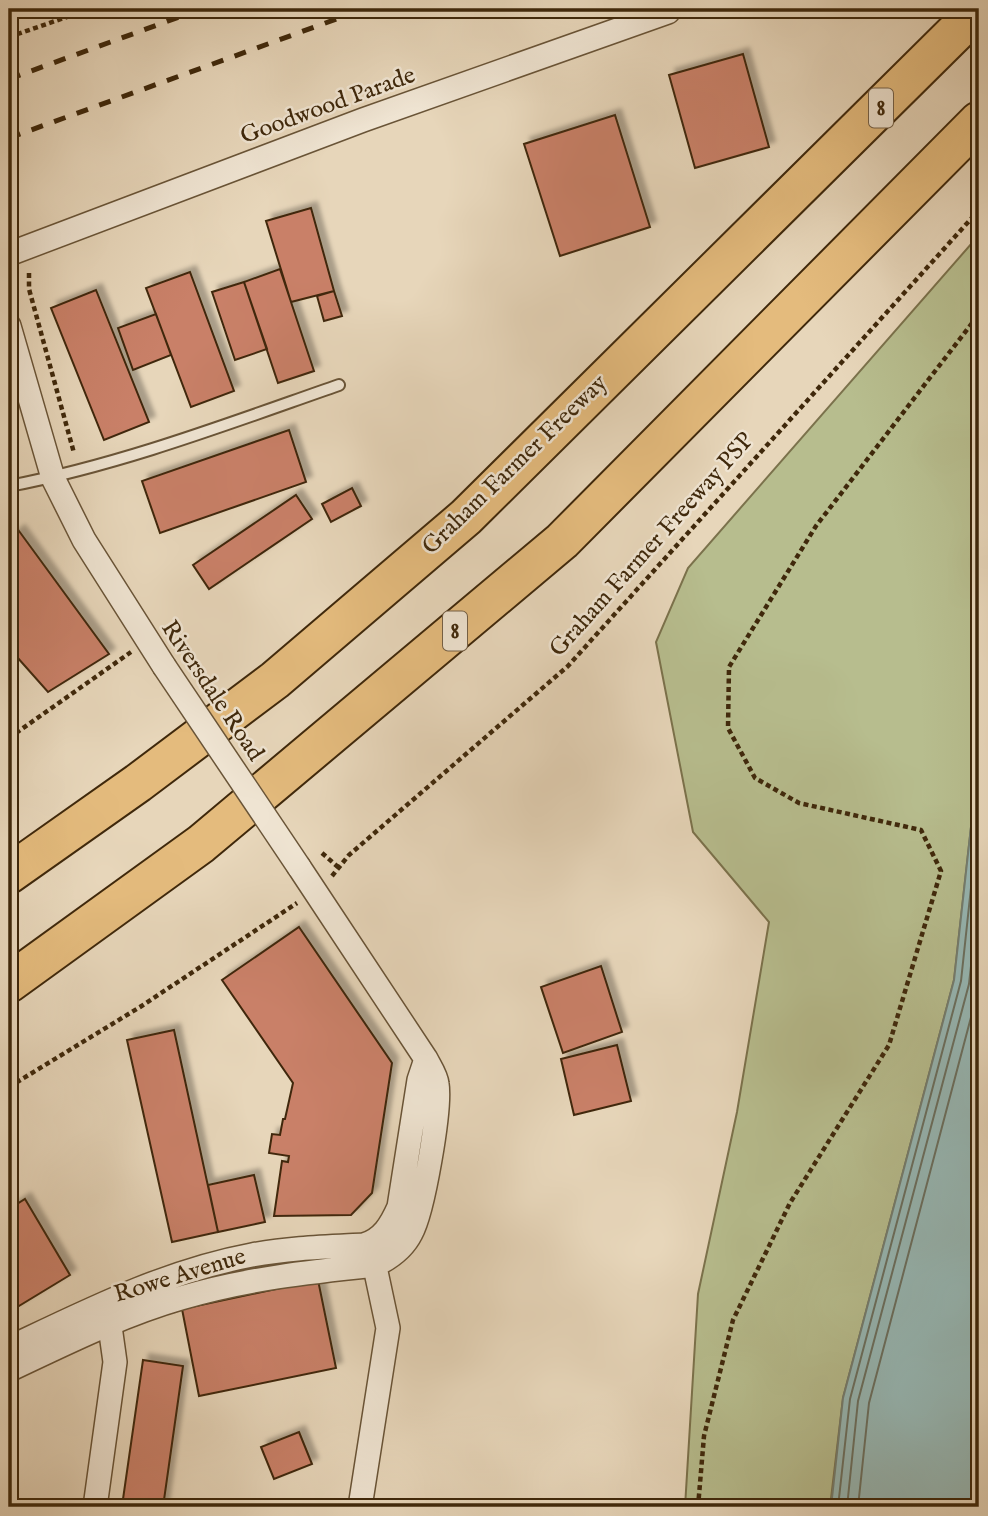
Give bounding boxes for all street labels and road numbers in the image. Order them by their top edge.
street label: Goodwood Parade [236,60,420,152]
road number: 8 [869,88,893,128]
street label: Graham Farmer Freeway [416,368,614,562]
street label: Graham Farmer Freeway PSP [543,426,761,664]
road number: 8 [443,611,467,650]
street label: Riversdale Road [153,615,271,768]
street label: Rowe Avenue [110,1241,250,1311]

